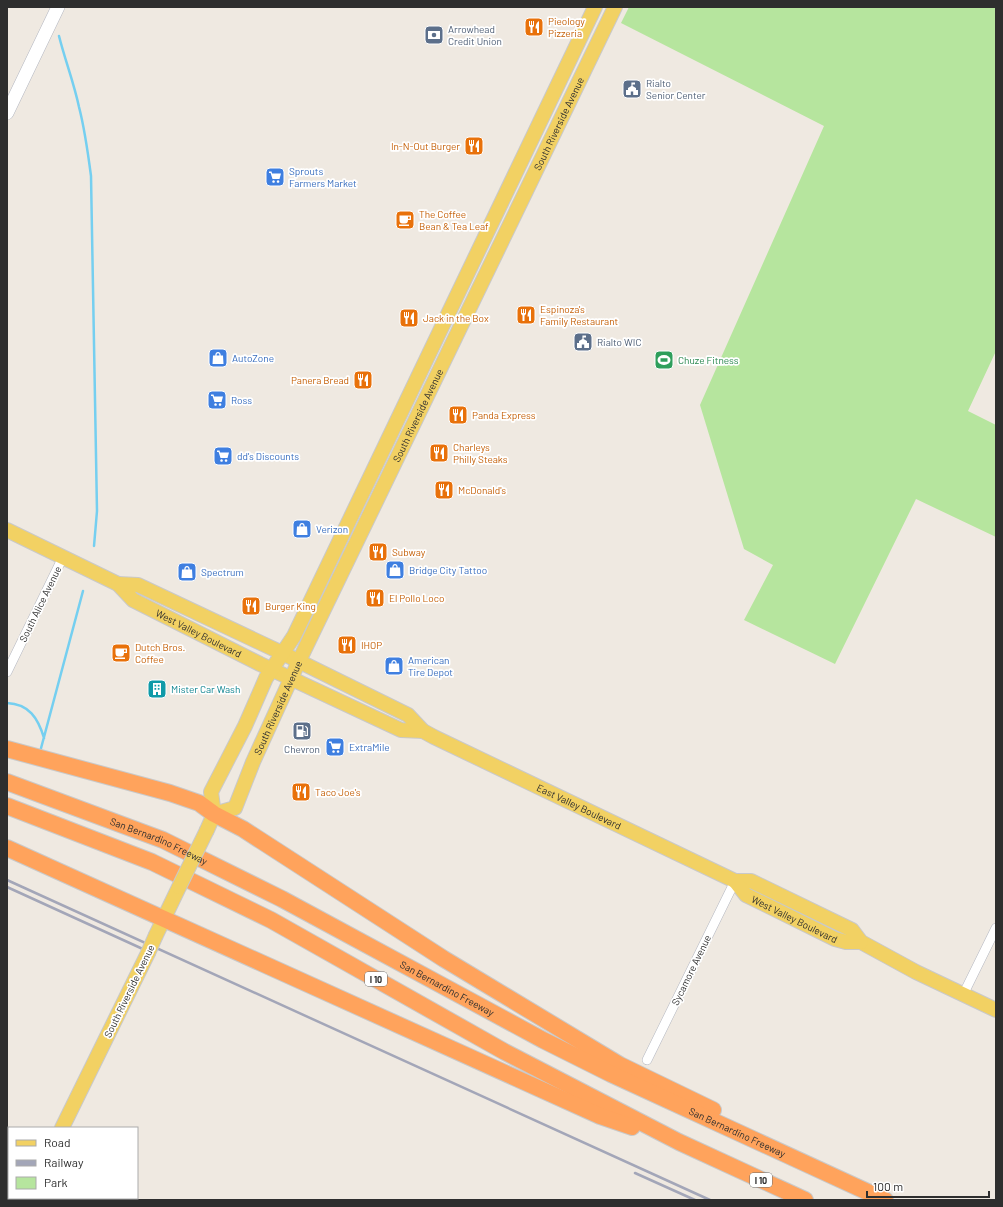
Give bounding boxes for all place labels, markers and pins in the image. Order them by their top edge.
place label: Pieology Pizzeria [548,15,585,39]
restaurant icon: Pieology Pizzeria [523,16,545,38]
place label: Arrowhead Credit Union [448,23,502,47]
bank icon: Arrowhead Credit Union [423,24,445,46]
place label: Rialto Senior Center [646,77,706,101]
public building icon: Rialto Senior Center [621,78,643,100]
restaurant icon: In-N-Out Burger [463,135,485,157]
place label: In-N-Out Burger [391,140,460,152]
place label: Sprouts Farmers Market [289,165,357,189]
supermarket icon: Sprouts Farmers Market [264,166,286,188]
place label: The Coffee Bean & Tea Leaf [419,208,489,232]
cafe icon: The Coffee Bean & Tea Leaf [394,209,416,231]
place label: Espinoza's Family Restaurant [540,303,619,327]
restaurant icon: Espinoza's Family Restaurant [515,304,537,326]
restaurant icon: Jack in the Box [398,307,420,329]
place label: Jack in the Box [423,312,489,324]
public building icon: Rialto WIC [572,331,594,353]
place label: Rialto WIC [597,336,641,348]
shop icon: AutoZone [207,347,229,369]
sports icon: Chuze Fitness [653,349,675,371]
place label: AutoZone [232,352,274,364]
place label: Chuze Fitness [678,354,739,366]
restaurant icon: Panera Bread [352,369,374,391]
place label: Panera Bread [291,374,349,386]
supermarket icon: Ross [206,389,228,411]
place label: Ross [231,394,252,406]
restaurant icon: Panda Express [447,404,469,426]
place label: Panda Express [472,409,536,421]
place label: Charleys Philly Steaks [453,441,508,465]
restaurant icon: Charleys Philly Steaks [428,442,450,464]
supermarket icon: dd's Discounts [212,445,234,467]
place label: dd's Discounts [237,450,299,462]
restaurant icon: McDonald's [433,479,455,501]
place label: McDonald's [458,484,506,496]
shop icon: Verizon [291,518,313,540]
place label: Verizon [316,523,348,535]
restaurant icon: Subway [367,541,389,563]
place label: Subway [392,546,426,558]
shop icon: Bridge City Tattoo [384,559,406,581]
shop icon: Spectrum [176,561,198,583]
place label: Bridge City Tattoo [409,564,487,576]
place label: Spectrum [201,566,244,578]
restaurant icon: El Pollo Loco [364,587,386,609]
place label: El Pollo Loco [389,592,444,604]
restaurant icon: Burger King [240,595,262,617]
place label: Burger King [265,600,316,612]
restaurant icon: IHOP [336,634,358,656]
place label: IHOP [361,639,382,651]
place label: Dutch Bros. Coffee [135,641,185,665]
cafe icon: Dutch Bros. Coffee [110,642,132,664]
place label: American Tire Depot [408,654,453,678]
shop icon: American Tire Depot [383,655,405,677]
building icon: Mister Car Wash [146,678,168,700]
place label: Mister Car Wash [171,683,240,695]
fuel station icon: Chevron [291,720,313,742]
supermarket icon: ExtraMile [324,736,346,758]
place label: ExtraMile [349,741,390,753]
place label: Chevron [284,743,320,755]
restaurant icon: Taco Joe's [290,781,312,803]
place label: Taco Joe's [315,786,361,798]

